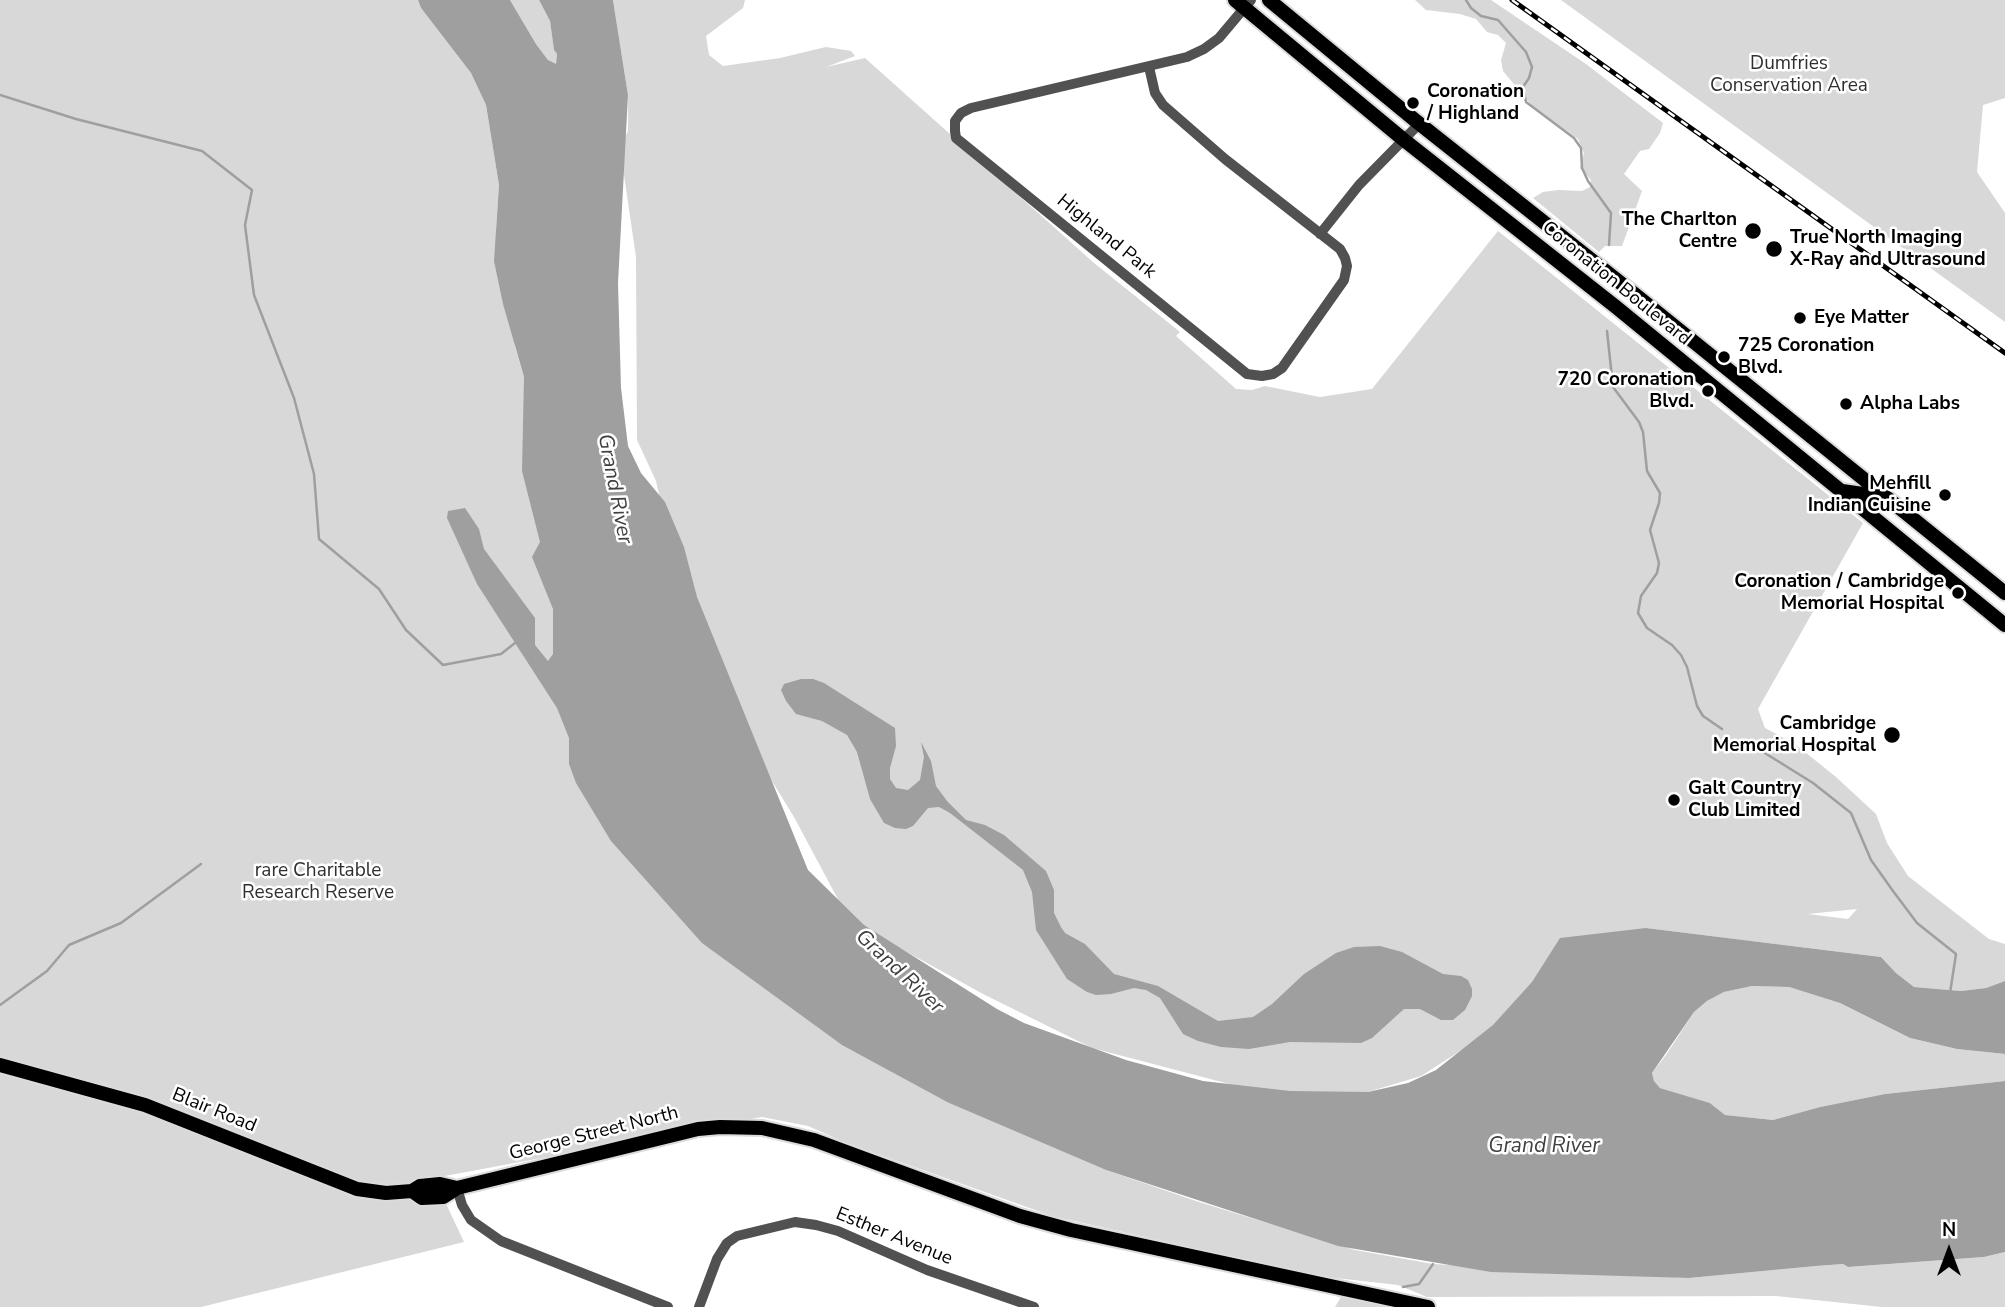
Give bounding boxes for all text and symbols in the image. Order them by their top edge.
park label: Dumfries Conservation Area [1710,53,1868,97]
place label: Coronation / Highland [1427,81,1524,125]
marker: Coronation / Highland [1405,95,1421,111]
street label: Highland Park [1052,190,1160,284]
place label: The Charlton Centre [1622,209,1737,253]
street label: Coronation Boulevard [1537,217,1695,351]
marker: The Charlton Centre [1743,221,1763,241]
place label: True North Imaging X-Ray and Ultrasound [1790,227,1986,271]
marker: True North Imaging X-Ray and Ultrasound [1764,239,1784,259]
place label: Eye Matter [1814,307,1909,329]
marker: Eye Matter [1792,310,1808,326]
place label: 725 Coronation Blvd. [1738,335,1874,379]
marker: 725 Coronation Blvd. [1716,349,1732,365]
place label: 720 Coronation Blvd. [1558,369,1694,413]
marker: 720 Coronation Blvd. [1700,383,1716,399]
place label: Alpha Labs [1860,393,1960,415]
marker: Alpha Labs [1838,396,1854,412]
water label: Grand River [591,432,637,546]
place label: Mehfill Indian Cuisine [1808,473,1931,517]
marker: Mehfill Indian Cuisine [1937,487,1953,503]
place label: Coronation / Cambridge Memorial Hospital [1734,571,1944,615]
marker: Coronation / Cambridge Memorial Hospital [1950,585,1966,601]
place label: Cambridge Memorial Hospital [1713,713,1876,757]
marker: Cambridge Memorial Hospital [1882,725,1902,745]
place label: Galt Country Club Limited [1688,778,1801,822]
marker: Galt Country Club Limited [1666,792,1682,808]
park label: rare Charitable Research Reserve [242,860,394,904]
water label: Grand River [850,925,948,1019]
street label: Blair Road [169,1084,259,1138]
street label: George Street North [507,1102,681,1166]
water label: Grand River [1488,1134,1600,1160]
street label: Esther Avenue [832,1203,956,1271]
north arrow [1914,1216,1984,1286]
text: N [1942,1217,1956,1243]

